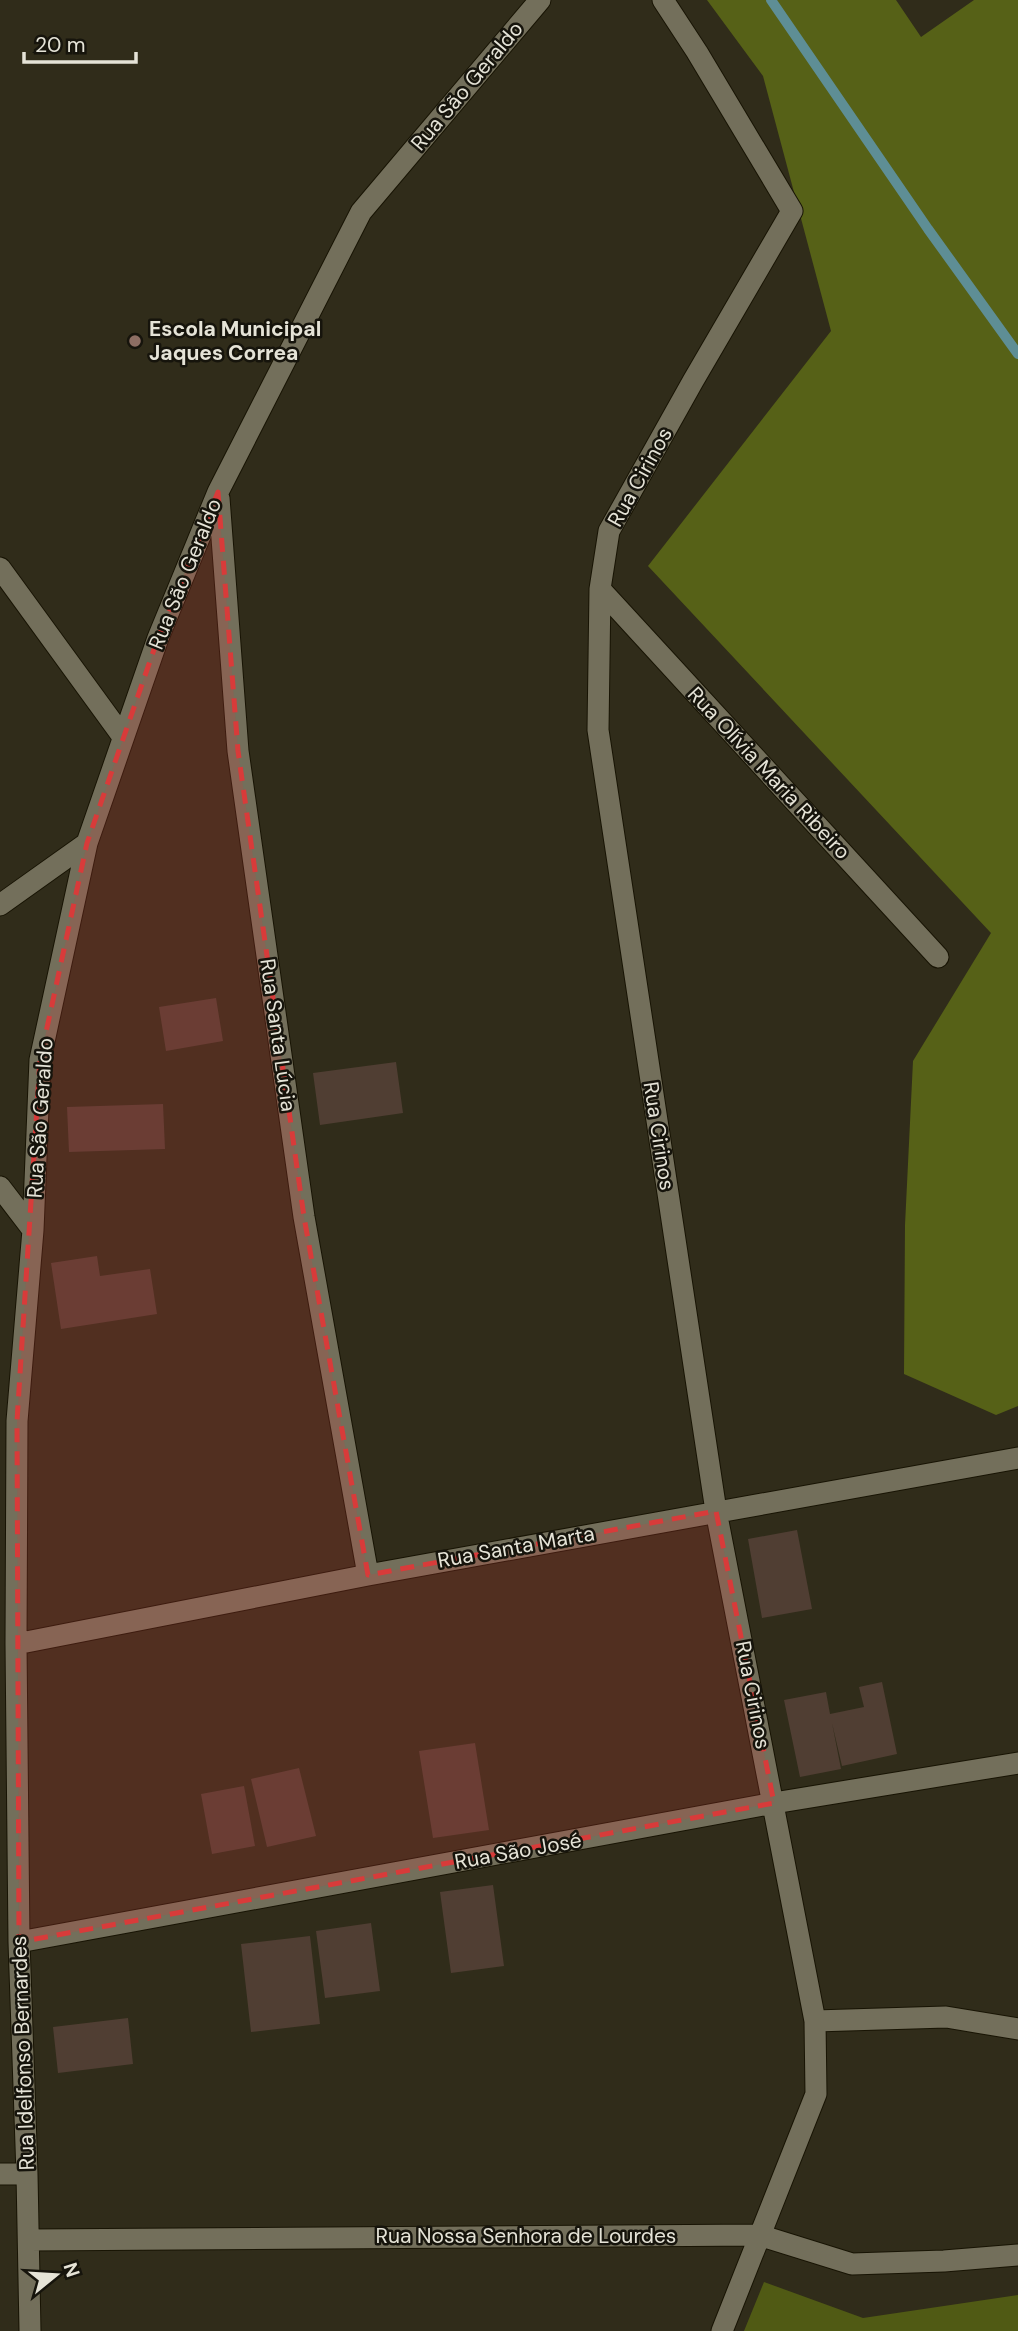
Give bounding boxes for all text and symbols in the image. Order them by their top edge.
street label: Rua São Geraldo [405,16,529,156]
scale bar [24,21,136,65]
text: 20 m [35,31,86,59]
place label: Escola Municipal Jaques Correa [149,315,321,367]
marker: Escola Municipal Jaques Correa [127,333,143,349]
street label: Rua Cirinos [601,422,679,532]
street label: Rua São Geraldo [142,494,228,654]
street label: Rua Olívia Maria Ribeiro [681,681,857,865]
street label: Rua Santa Lúcia [253,957,303,1113]
street label: Rua São Geraldo [20,1037,60,1199]
street label: Rua Cirinos [637,1080,681,1192]
street label: Rua Santa Marta [435,1519,597,1575]
street label: Rua Cirinos [729,1639,777,1751]
street label: Rua São José [452,1826,584,1876]
street label: Rua Idelfonso Bernardes [5,1935,41,2171]
street label: Rua Nossa Senhora de Lourdes [376,2222,676,2250]
north arrow [21,2240,91,2310]
text: N [58,2259,86,2280]

